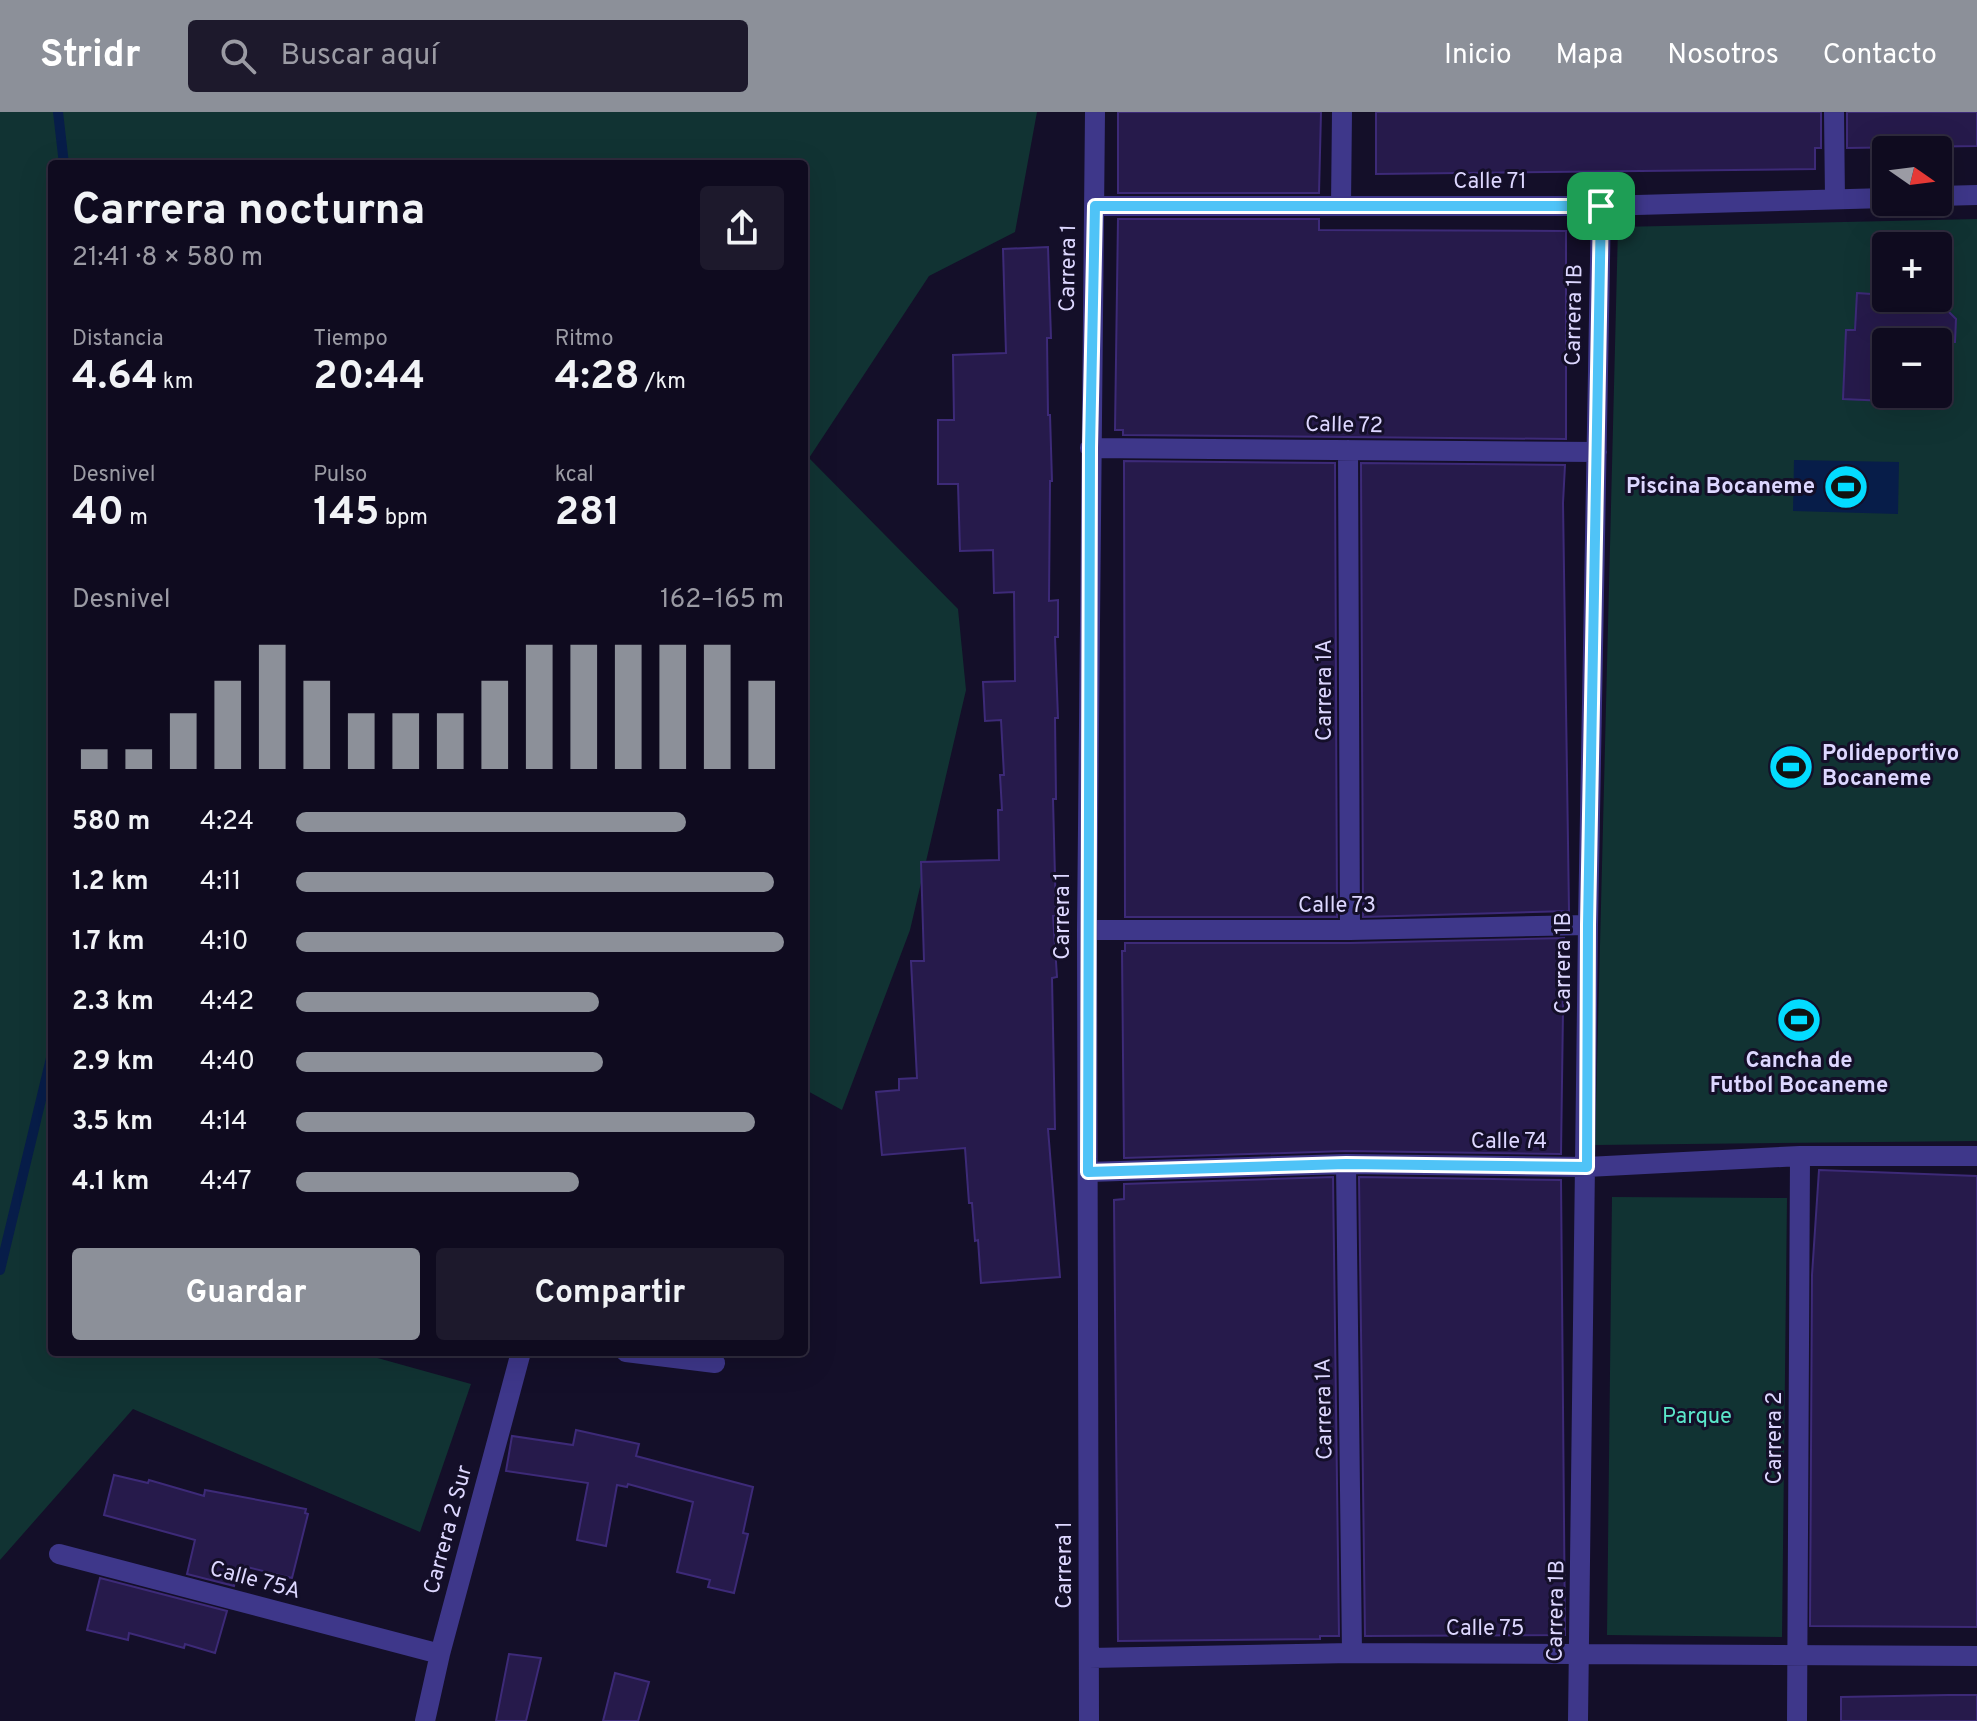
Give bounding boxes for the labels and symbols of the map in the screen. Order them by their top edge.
north arrow [1872,136,1952,216]
street label: Calle 71 [1453,169,1527,196]
pin [1567,172,1635,240]
street label: Carrera 1 [1055,224,1083,312]
street label: Carrera 1B [1561,264,1589,366]
street label: Calle 72 [1305,412,1383,440]
sports icon: Piscina Bocaneme [1822,463,1870,511]
place label: Piscina Bocaneme [1626,474,1815,501]
street label: Carrera 1A [1312,639,1339,741]
place label: Polideportivo Bocaneme [1822,741,1959,793]
sports icon: Polideportivo Bocaneme [1767,743,1815,791]
street label: Carrera 1 [1050,872,1077,960]
street label: Calle 73 [1298,893,1376,920]
street label: Carrera 1B [1551,912,1578,1014]
sports icon: Cancha de Futbol Bocaneme [1775,996,1823,1044]
place label: Cancha de Futbol Bocaneme [1710,1048,1888,1100]
street label: Calle 74 [1471,1129,1547,1156]
street label: Carrera 1A [1311,1358,1339,1460]
street label: Carrera 2 [1762,1392,1789,1484]
park label: Parque [1662,1404,1732,1431]
street label: Carrera 2 Sur [419,1462,479,1597]
street label: Carrera 1 [1052,1521,1079,1609]
street label: Calle 75A [207,1556,303,1606]
street label: Carrera 1B [1543,1560,1571,1662]
street label: Calle 75 [1446,1616,1524,1643]

